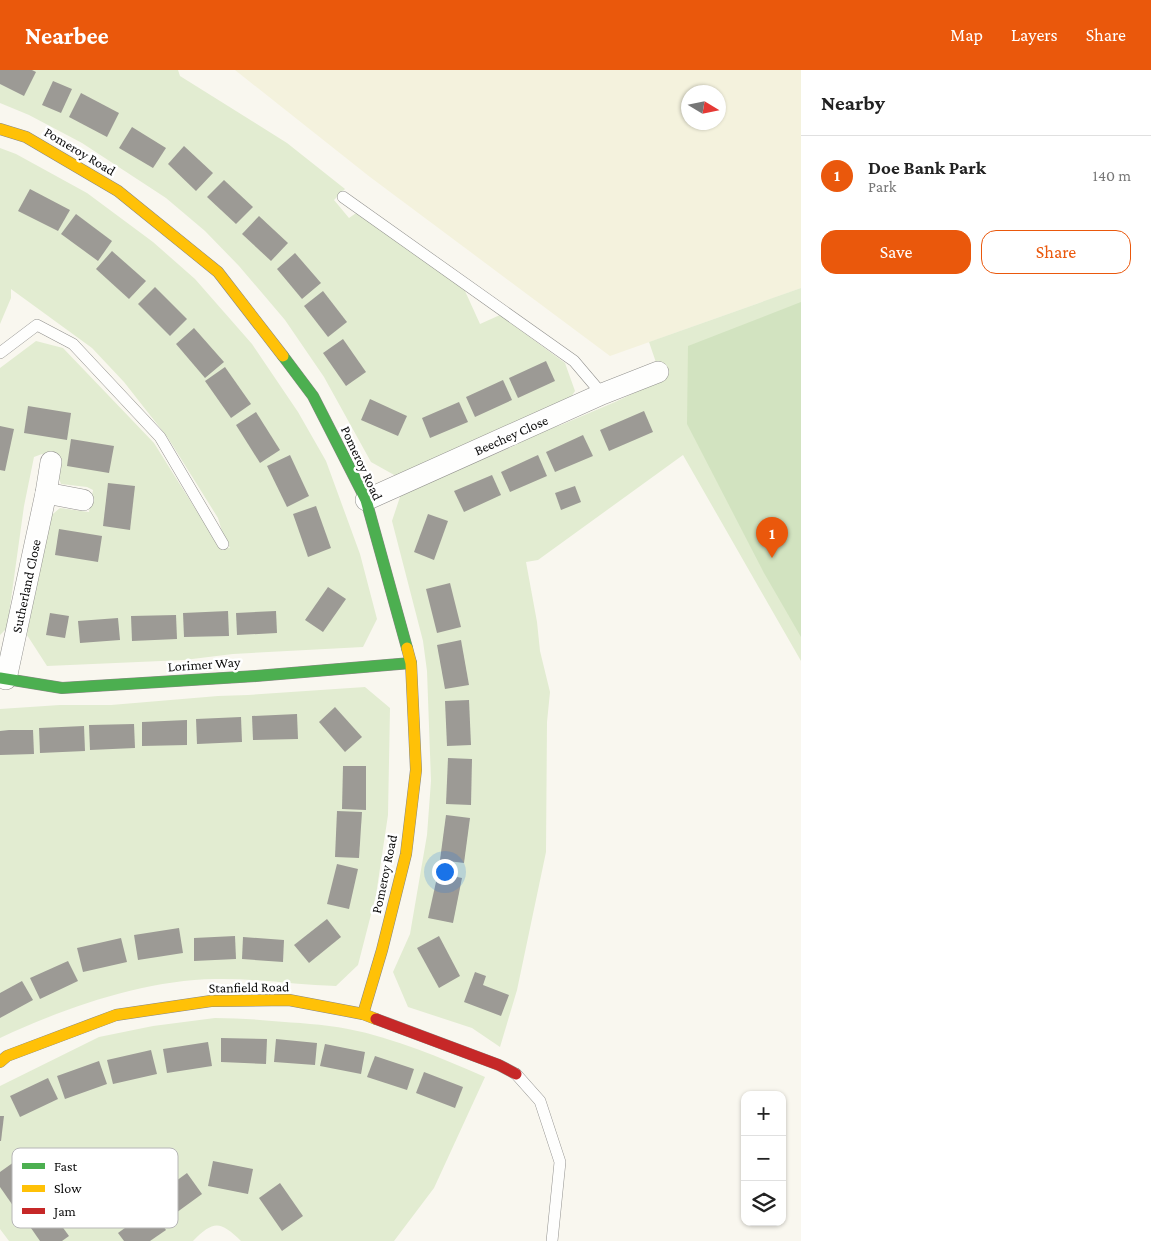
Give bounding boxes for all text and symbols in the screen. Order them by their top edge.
text: Nearbee [25,22,109,49]
text: Map [950,25,983,45]
text: Layers [1011,25,1058,45]
text: Share [1086,25,1126,45]
north arrow [681,85,726,130]
text: Nearby [821,91,885,115]
street label: Pomeroy Road [42,123,119,179]
text: Doe Bank Park [868,157,986,178]
text: 1 [834,167,840,184]
text: 140 m [1093,167,1131,184]
text: Park [868,178,896,195]
button: Save [821,230,971,274]
button: Share [981,230,1131,274]
street label: Beechey Close [472,412,550,458]
street label: Pomeroy Road [338,423,386,503]
pin: 1 [756,517,788,558]
street label: Sutherland Close [8,538,44,634]
street label: Lorimer Way [167,653,241,675]
street label: Pomeroy Road [368,833,400,915]
your location [432,859,458,885]
street label: Stanfield Road [208,978,290,996]
map controls [741,1091,786,1226]
button: + [741,1091,786,1136]
button: − [741,1136,786,1181]
legend [12,1148,178,1228]
text: Fast [54,1158,78,1174]
text: Slow [54,1180,82,1196]
button: layers [741,1181,786,1226]
text: Jam [52,1203,76,1219]

